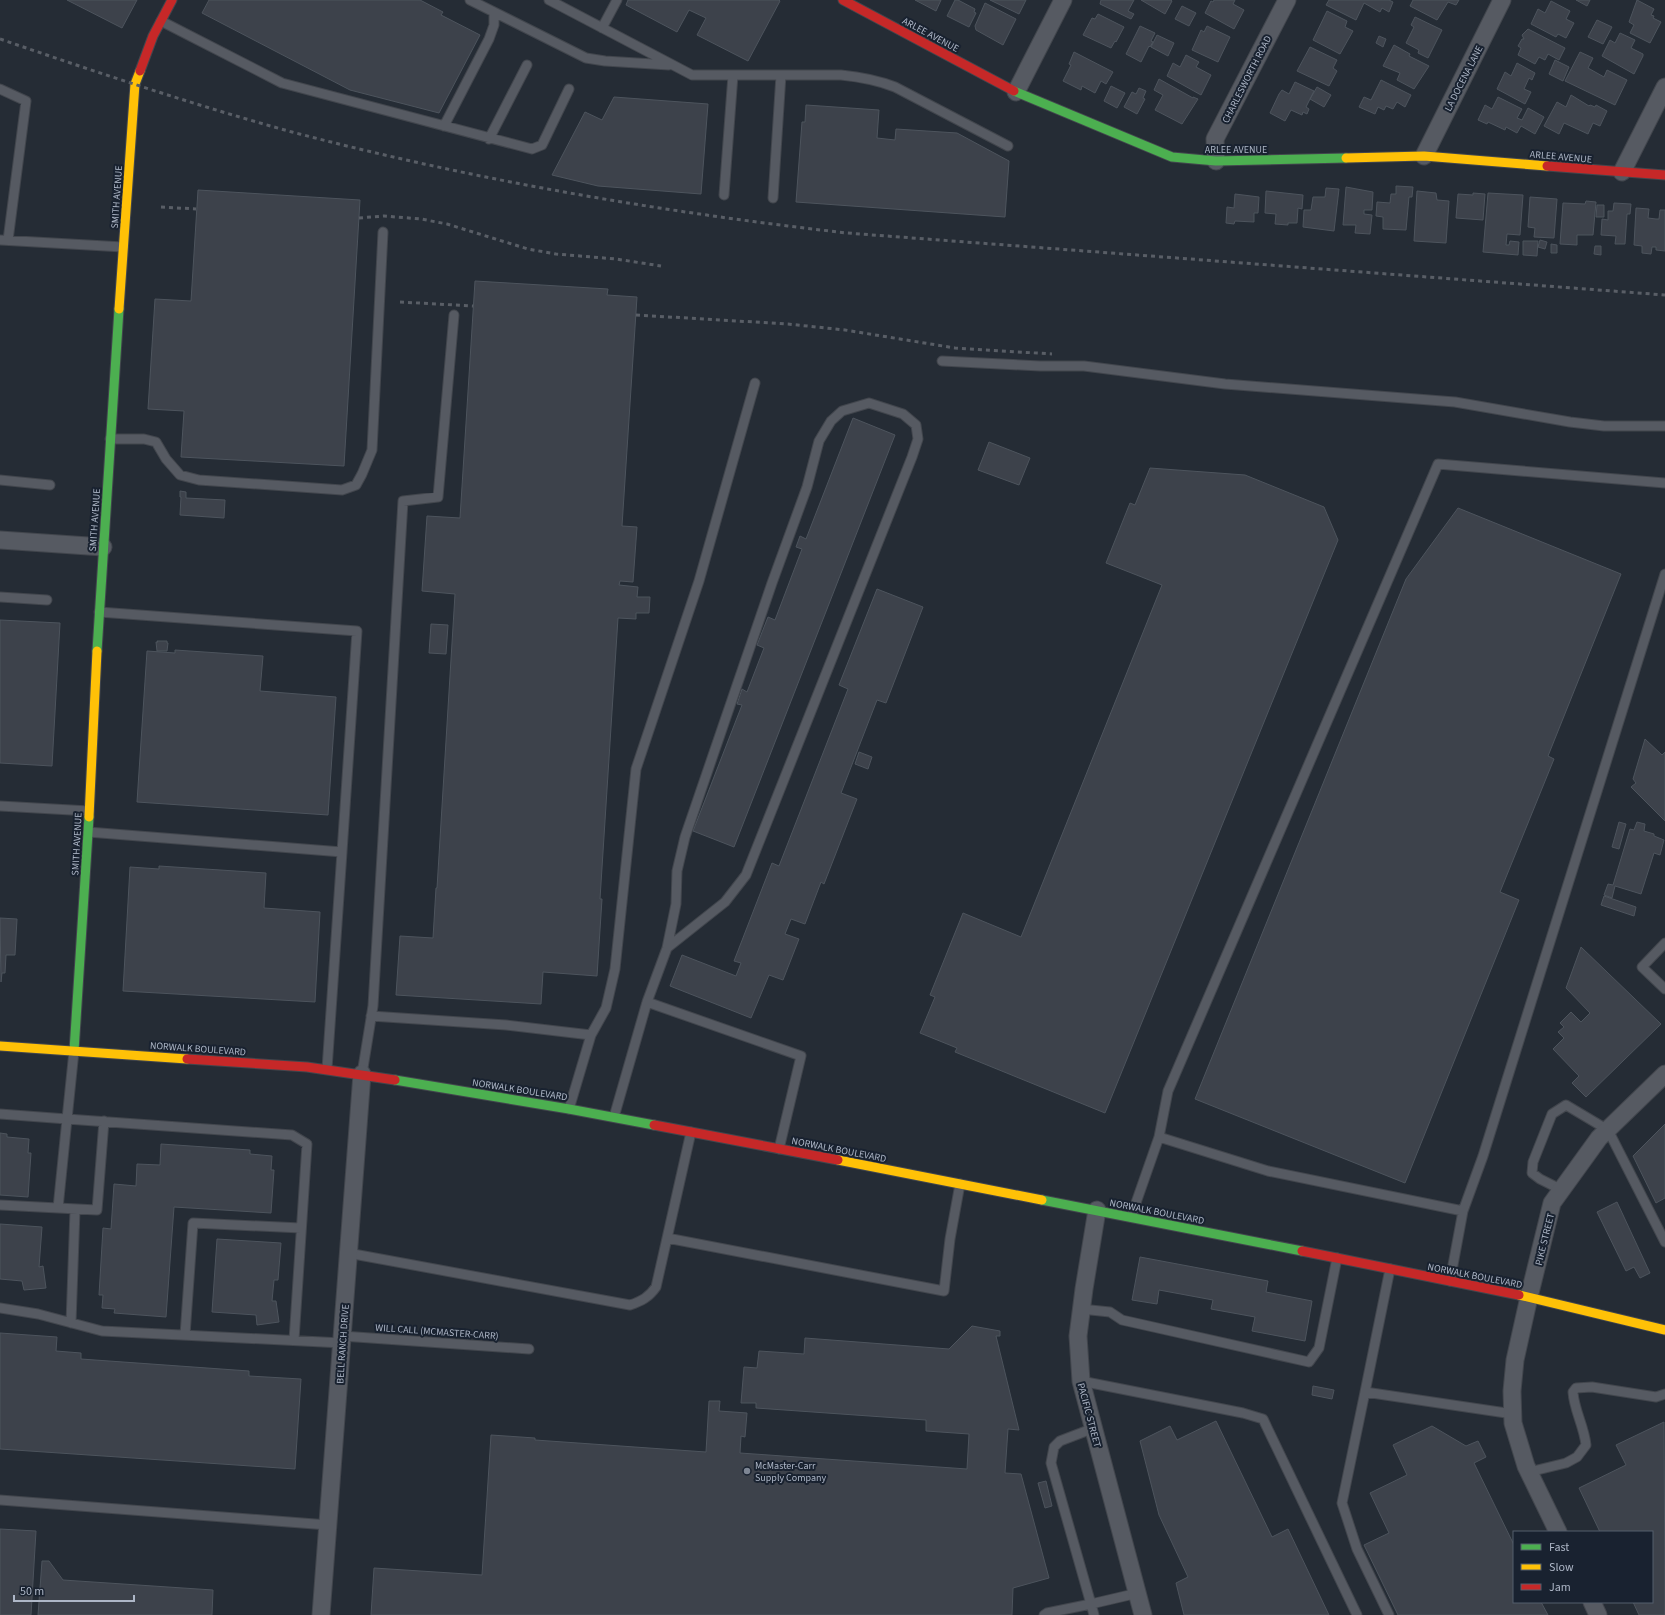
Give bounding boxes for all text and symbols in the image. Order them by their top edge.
street label: ARLEE AVENUE [900,14,961,56]
street label: CHARLESWORTH ROAD [1219,33,1275,126]
street label: LA DOCENA LANE [1441,43,1486,114]
street label: ARLEE AVENUE [1205,143,1267,157]
street label: ARLEE AVENUE [1529,147,1593,167]
street label: SMITH AVENUE [108,165,126,229]
street label: SMITH AVENUE [86,488,104,552]
street label: SMITH AVENUE [68,812,86,876]
street label: NORWALK BOULEVARD [149,1039,246,1059]
street label: NORWALK BOULEVARD [471,1076,568,1104]
street label: NORWALK BOULEVARD [790,1134,887,1166]
street label: NORWALK BOULEVARD [1108,1196,1205,1228]
street label: PIKE STREET [1532,1211,1558,1267]
street label: NORWALK BOULEVARD [1426,1260,1523,1292]
street label: BELL RANCH DRIVE [333,1304,353,1384]
street label: WILL CALL (MCMASTER-CARR) [375,1321,499,1343]
street label: PACIFIC STREET [1074,1381,1105,1450]
place label: McMaster-Carr Supply Company [755,1459,826,1485]
marker: McMaster-Carr Supply Company [742,1466,752,1476]
legend [1513,1531,1653,1603]
text: Fast [1549,1539,1569,1556]
text: Slow [1549,1559,1574,1576]
scale bar [14,1577,134,1603]
text: Jam [1549,1579,1571,1596]
text: 50 m [20,1583,44,1600]

